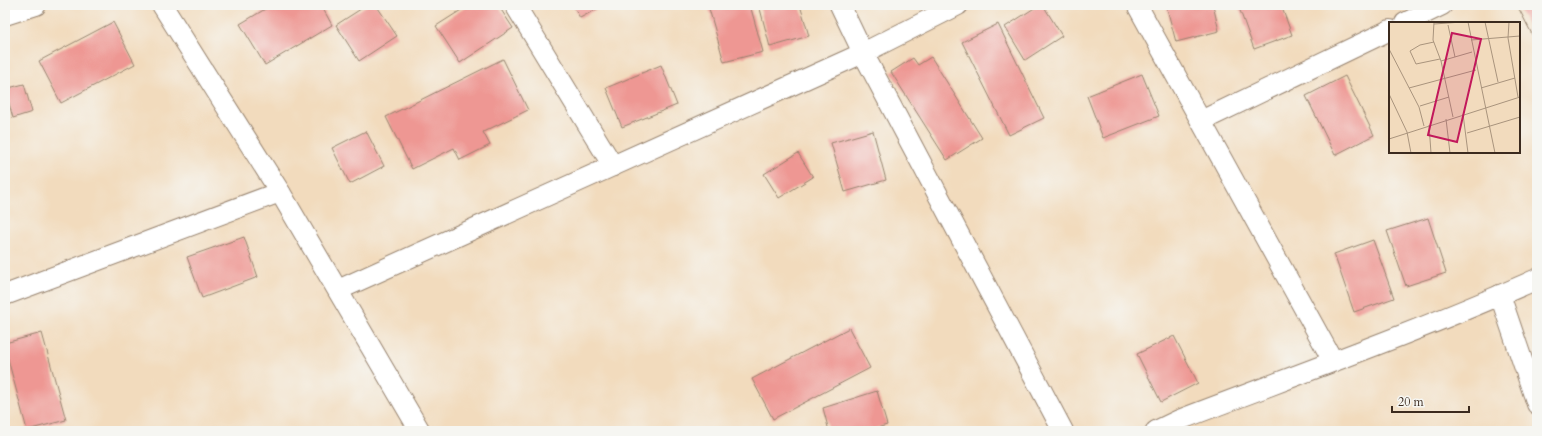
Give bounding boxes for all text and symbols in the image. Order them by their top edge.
inset map [1389,22,1520,153]
scale bar [1392,388,1469,414]
text: 20 m [1398,394,1425,410]

